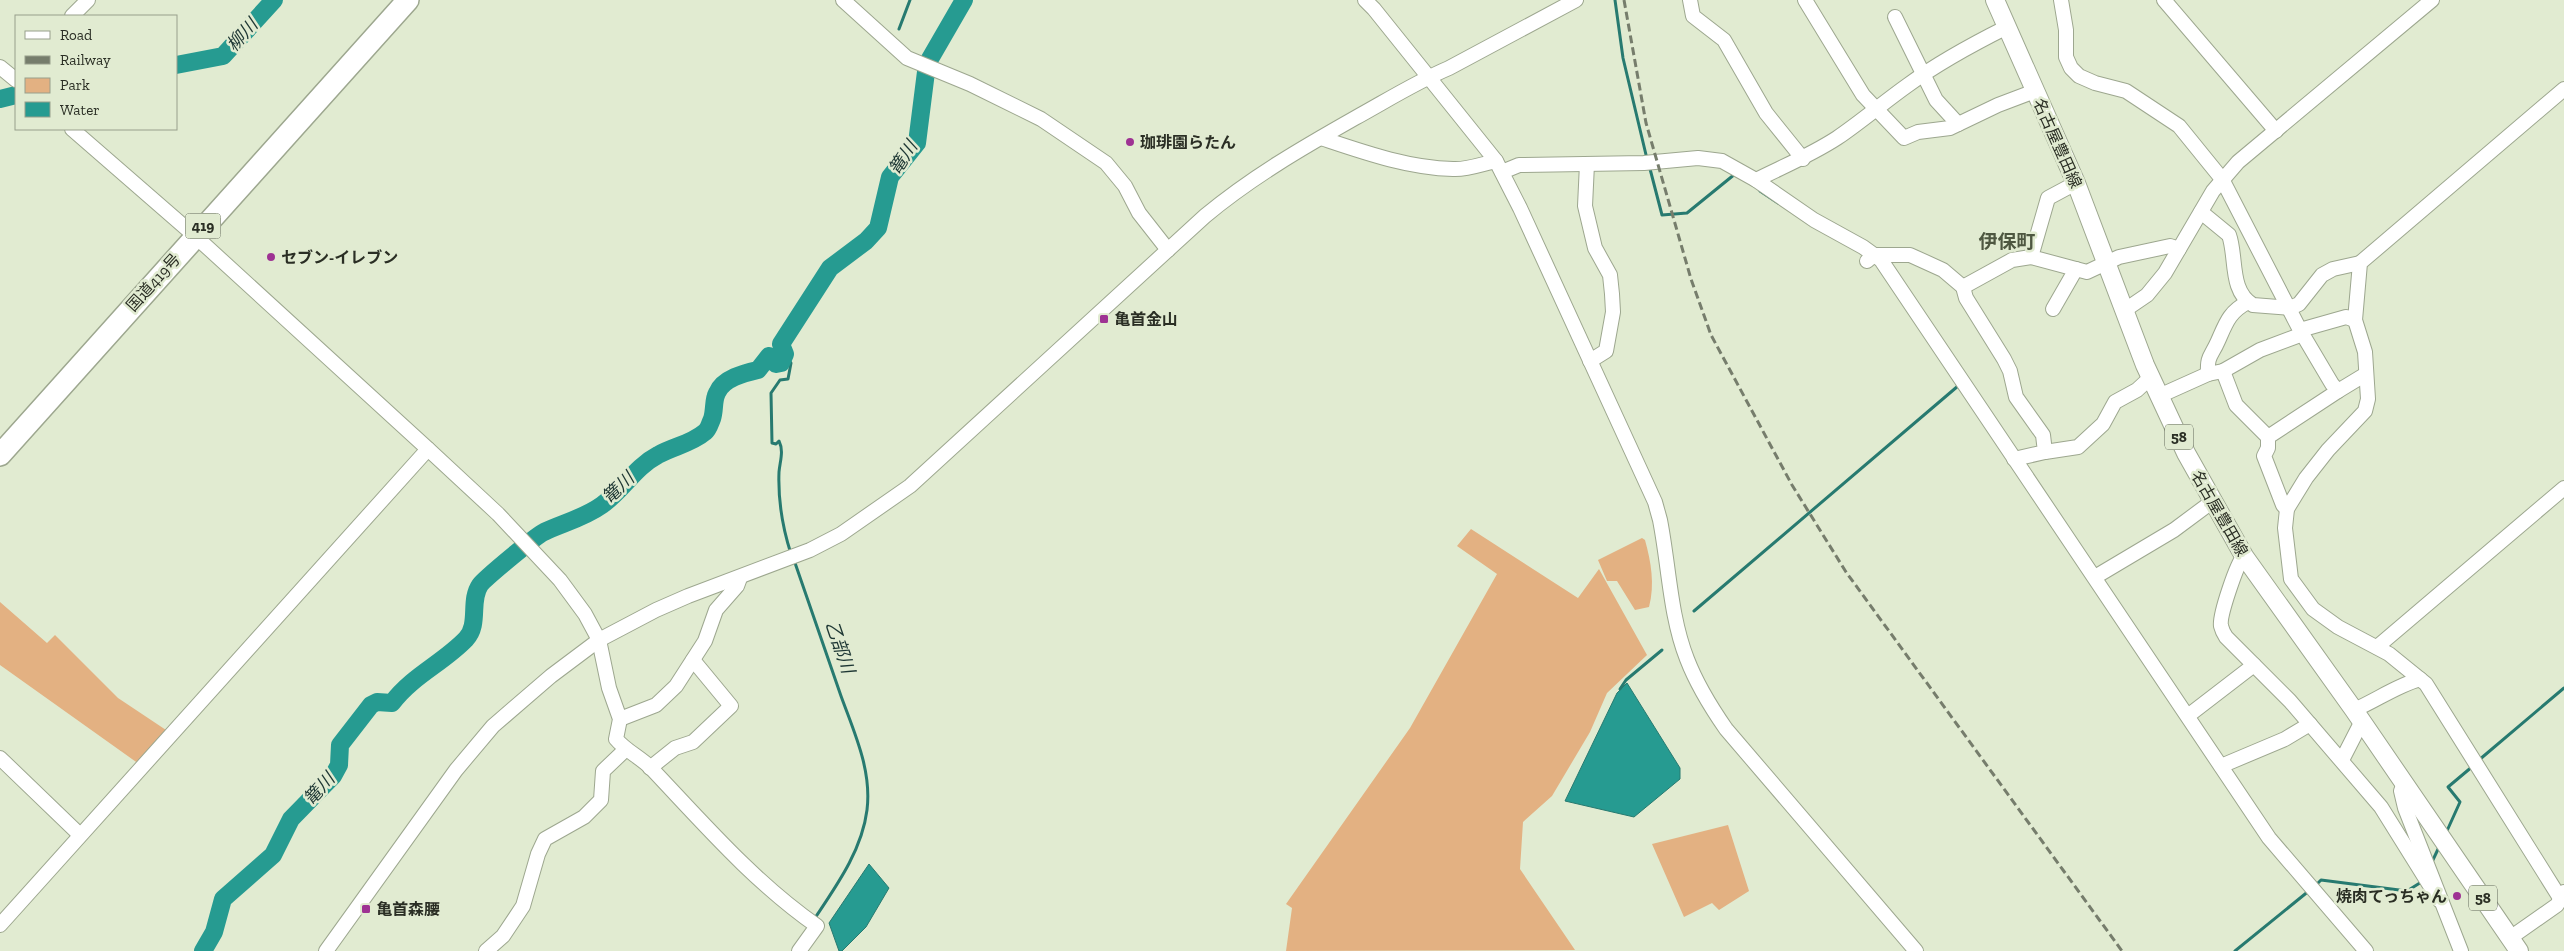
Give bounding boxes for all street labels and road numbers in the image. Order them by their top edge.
street label: 名古屋豊田線 [2029,95,2086,191]
road number: 419 [186,214,220,238]
street label: 国道419号 [122,249,184,315]
road number: 58 [2165,424,2193,450]
street label: 名古屋豊田線 [2187,467,2252,560]
road number: 58 [2469,886,2497,910]

